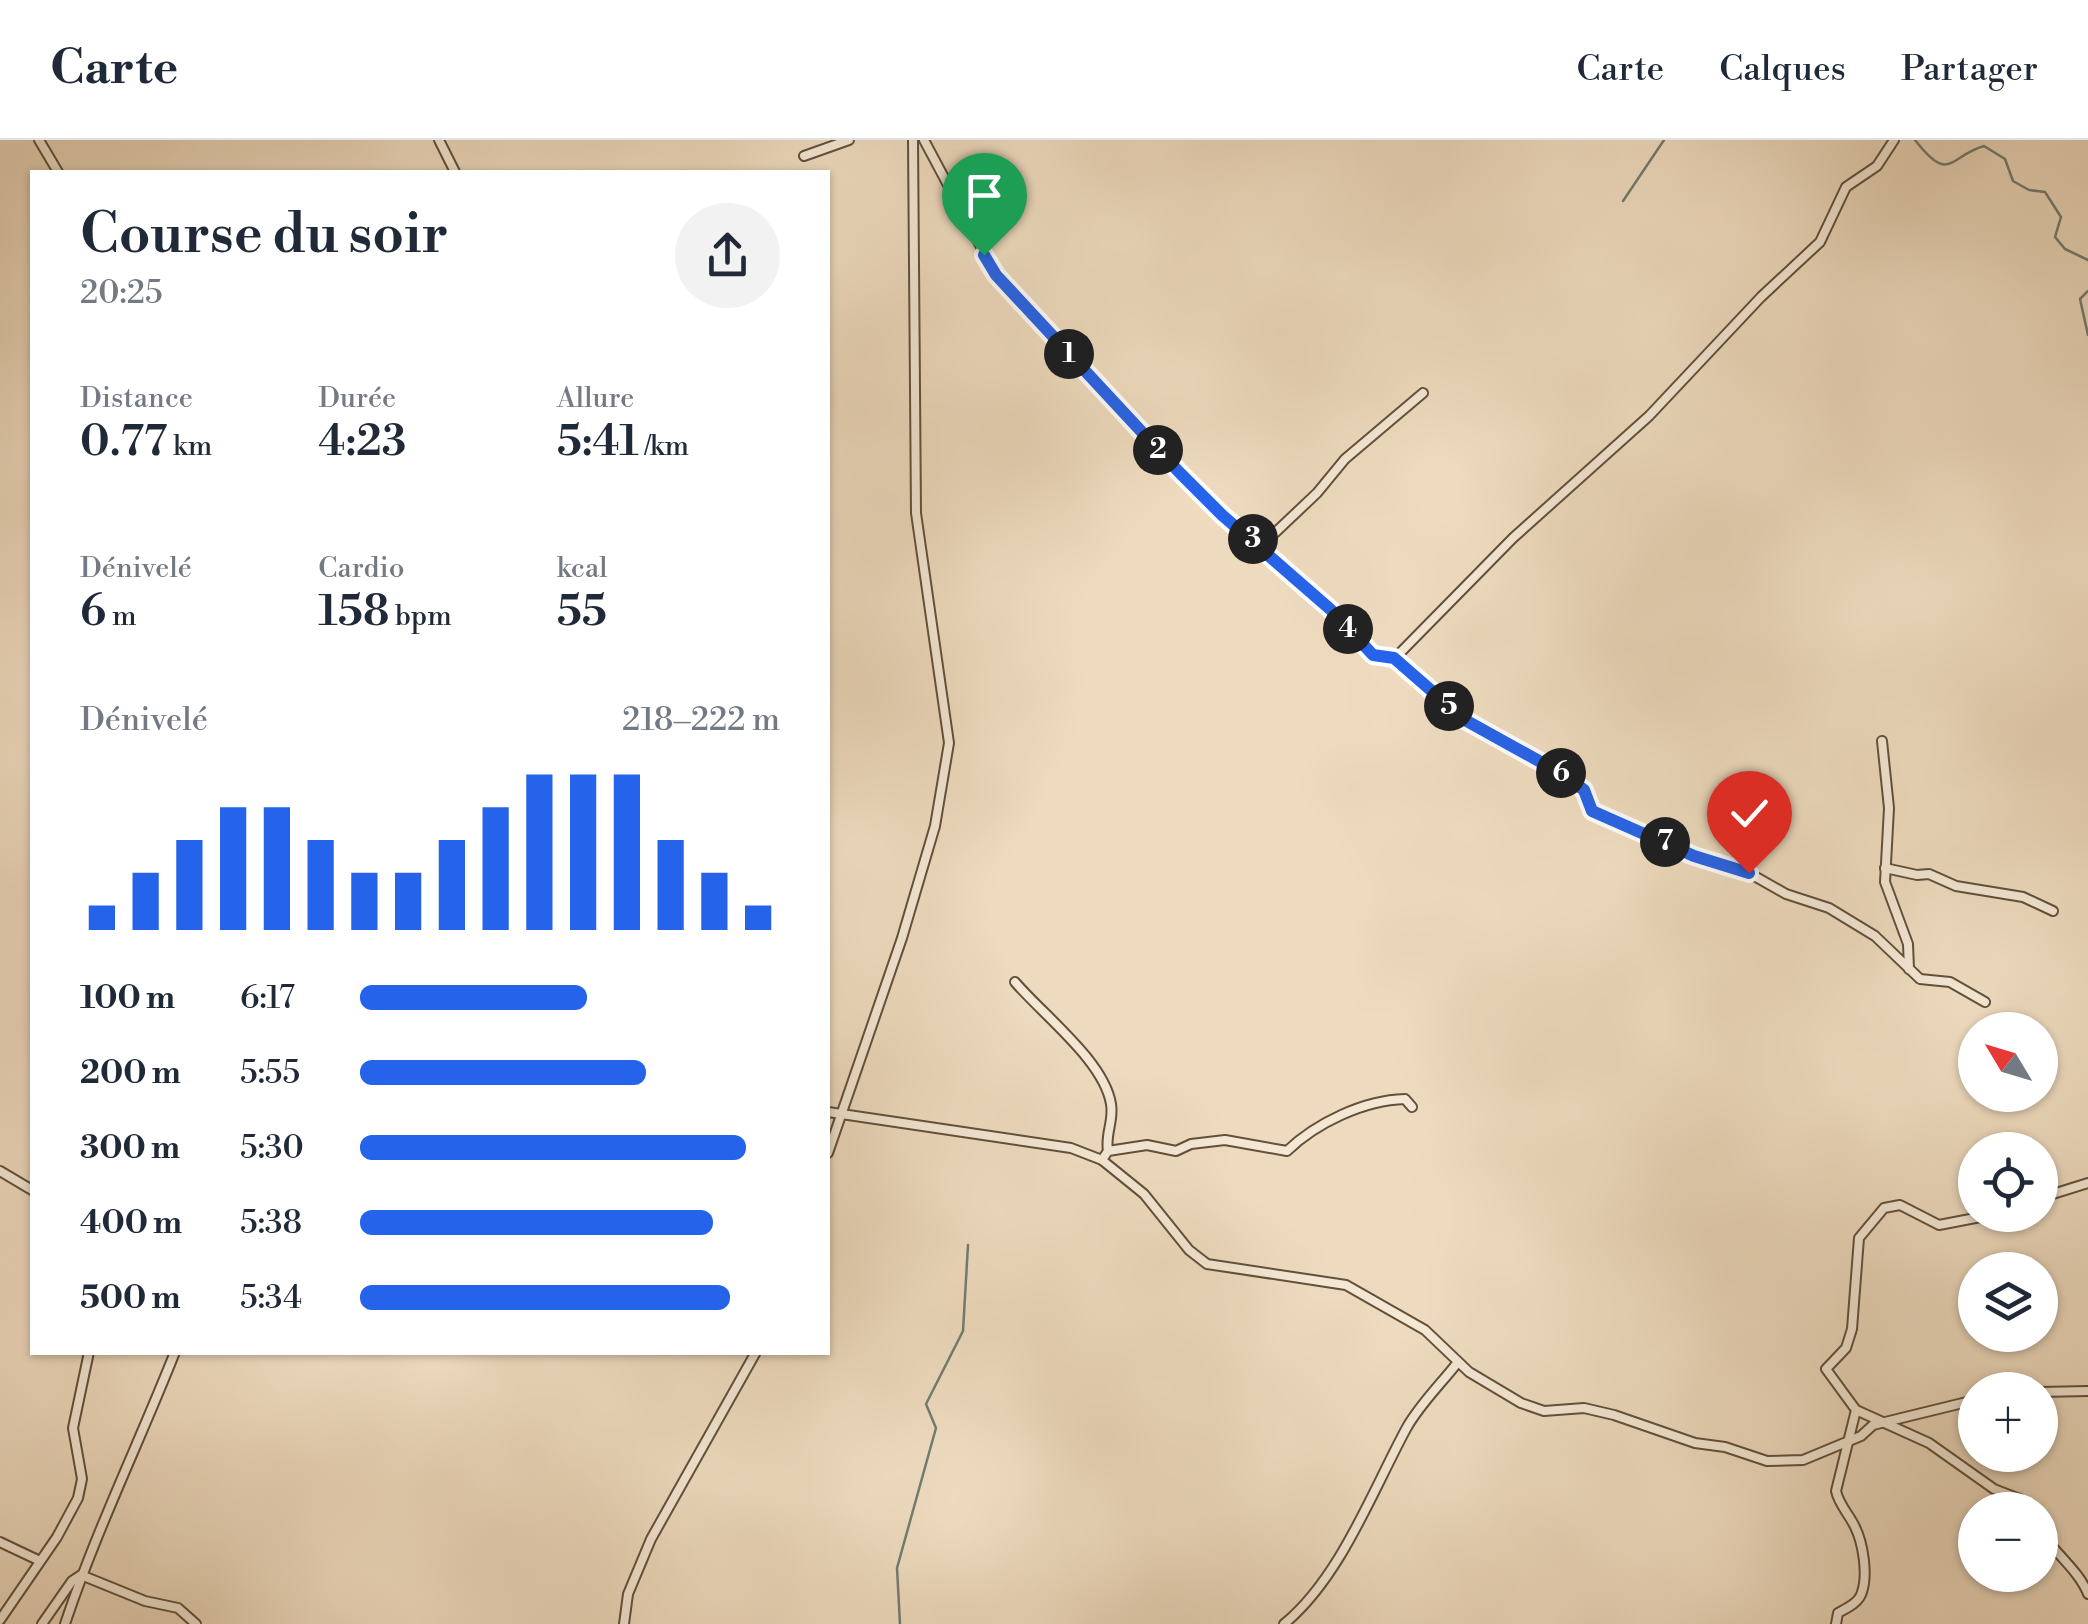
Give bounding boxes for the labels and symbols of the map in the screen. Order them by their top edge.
pin [942,153,1027,256]
pin: 1 [1044,329,1094,379]
pin: 2 [1133,425,1183,475]
pin: 3 [1228,514,1278,564]
pin: 4 [1323,604,1373,654]
pin: 5 [1424,681,1474,731]
pin: 6 [1536,748,1586,798]
pin [1707,771,1792,874]
pin: 7 [1640,817,1690,867]
north arrow [1958,1012,2058,1112]

